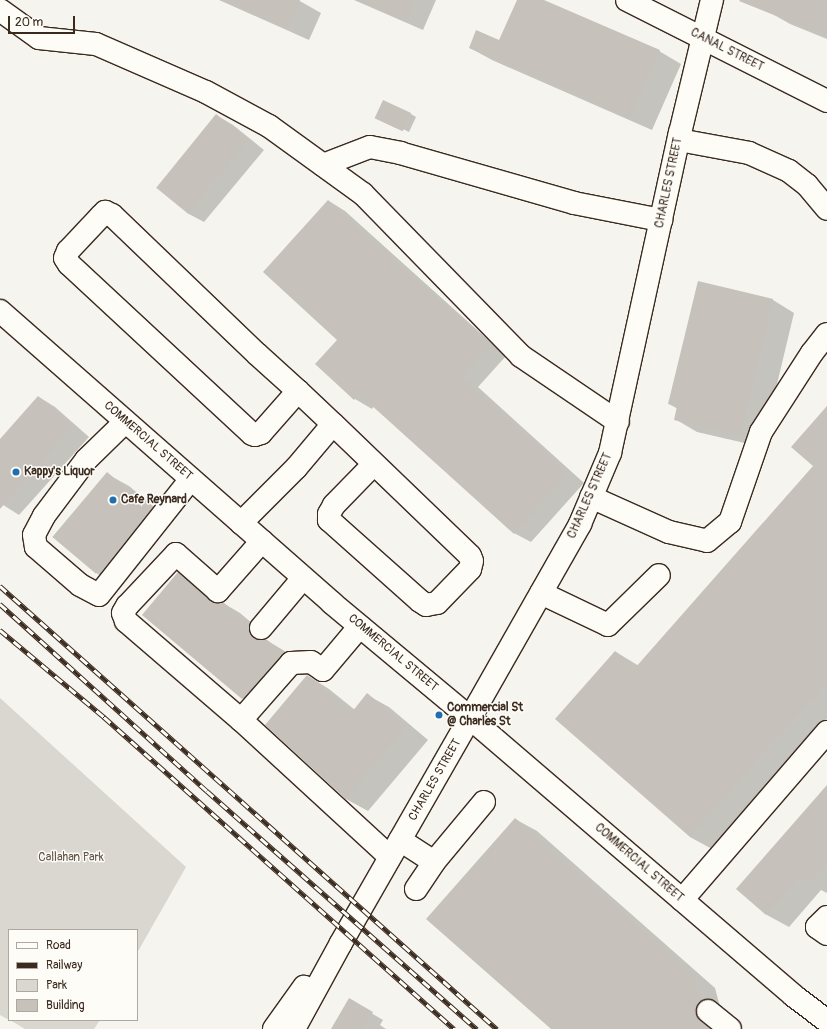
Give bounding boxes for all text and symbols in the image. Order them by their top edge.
scale bar [10,8,77,34]
text: 20 m [15,15,43,30]
street label: CANAL STREET [688,25,766,75]
street label: CHARLES STREET [652,136,686,230]
street label: COMMERCIAL STREET [101,399,195,483]
street label: CHARLES STREET [565,451,615,541]
place label: Kappy's Liquor [24,465,95,479]
marker: Kappy's Liquor [11,467,21,477]
place label: Cafe Reynard [121,493,187,507]
marker: Cafe Reynard [108,495,118,505]
street label: COMMERCIAL STREET [345,611,441,695]
place label: Commercial St @ Charles St [447,701,523,729]
marker: Commercial St @ Charles St [434,710,444,720]
street label: CHARLES STREET [406,737,464,823]
street label: COMMERCIAL STREET [592,821,686,905]
park label: Callahan Park [38,851,104,865]
legend [8,929,138,1021]
text: Road [46,938,71,953]
text: Railway [46,958,82,973]
text: Park [46,978,67,993]
text: Building [46,998,85,1013]

